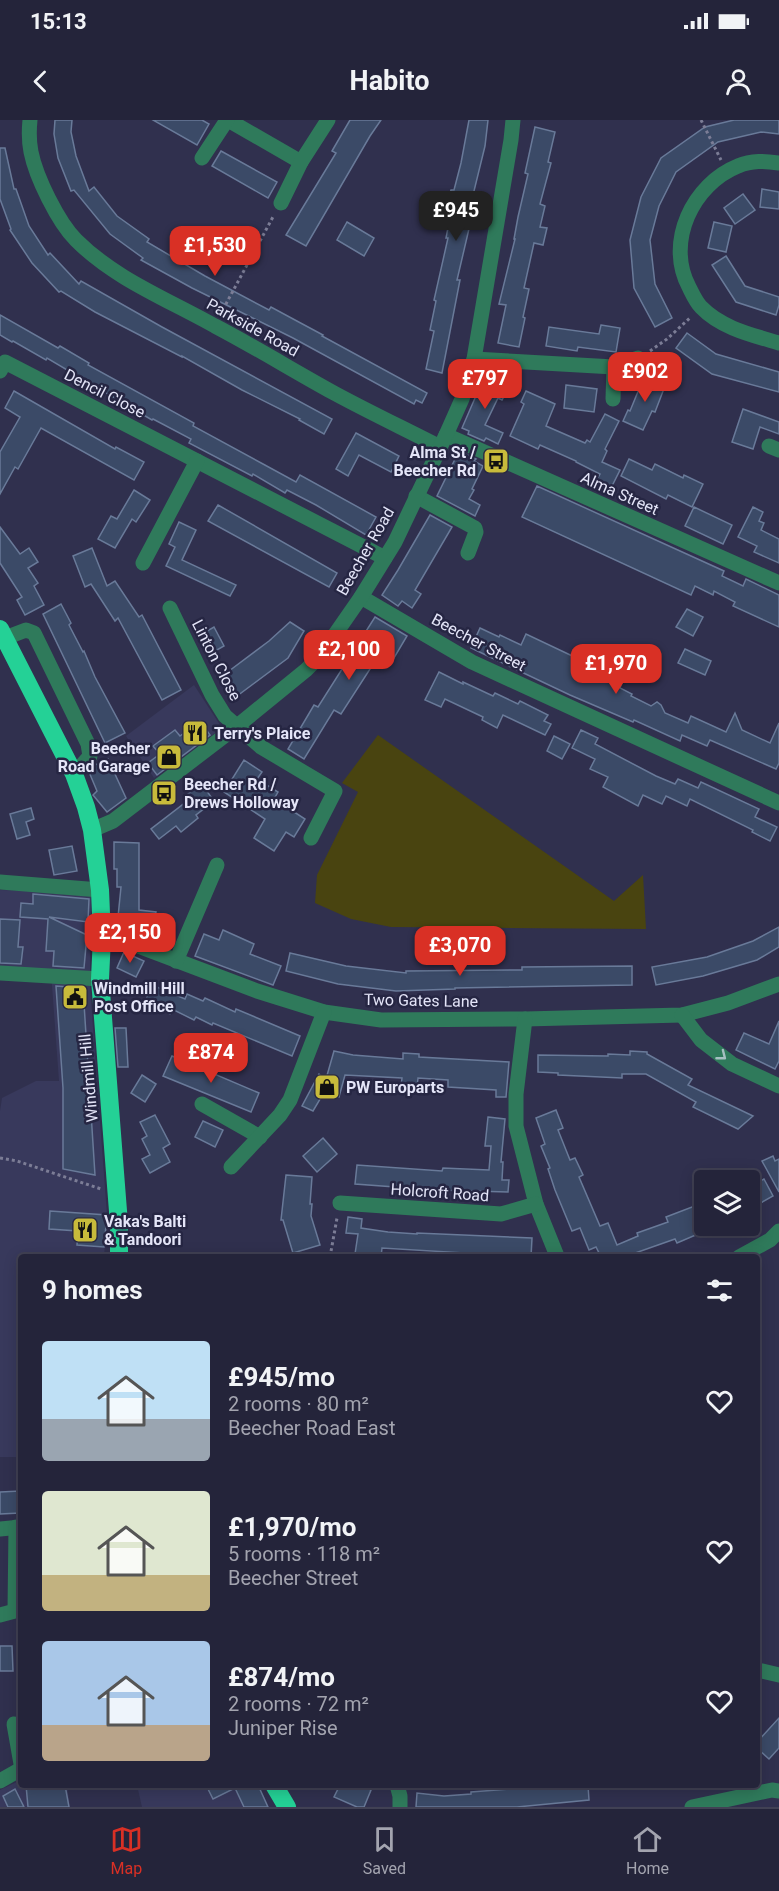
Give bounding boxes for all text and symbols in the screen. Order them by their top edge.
text: 15:13 [30,9,87,34]
icon: back [24,65,57,98]
text: Habito [350,65,429,97]
icon: person [722,65,755,98]
pin: £945 [420,191,492,242]
text: £945 [433,198,479,222]
pin: £1,530 [166,226,264,277]
text: £1,530 [184,233,246,257]
street label: Parkside Road [203,294,302,361]
pin: £902 [609,352,681,403]
pin: £797 [449,359,521,410]
text: £902 [622,359,668,383]
street label: Dencil Close [61,365,148,422]
text: £797 [462,366,508,390]
place label: Alma St / Beecher Rd [393,443,476,480]
bus stop icon: Alma St / Beecher Rd [481,446,511,476]
street label: Alma Street [578,468,662,519]
street label: Beecher Road [333,504,398,599]
street label: Beecher Street [428,610,529,675]
street label: Linton Close [188,616,245,704]
pin: £2,100 [300,630,398,681]
text: £2,100 [318,637,380,661]
pin: £1,970 [567,644,665,695]
text: £1,970 [585,651,647,675]
restaurant icon: Terry's Plaice [180,718,210,748]
place label: Terry's Plaice [214,724,311,743]
place label: Beecher Road Garage [58,739,150,776]
shop icon: Beecher Road Garage [154,742,184,772]
place label: Beecher Rd / Drews Holloway [184,775,300,812]
bus stop icon: Beecher Rd / Drews Holloway [149,778,179,808]
pin: £2,150 [81,913,179,964]
text: £2,150 [99,920,161,944]
pin: £3,070 [411,926,509,977]
text: £3,070 [429,933,491,957]
place label: Windmill Hill Post Office [94,979,185,1016]
public building icon: Windmill Hill Post Office [60,982,90,1012]
street label: Two Gates Lane [364,990,478,1011]
street label: Windmill Hill [75,1033,102,1123]
pin: £874 [175,1033,247,1084]
text: £874 [188,1040,234,1064]
one-way arrow [716,1049,727,1060]
shop icon: PW Europarts [312,1072,342,1102]
place label: PW Europarts [346,1078,444,1097]
map controls [694,1170,760,1236]
button: layers [694,1170,760,1236]
street label: Holcroft Road [390,1180,490,1205]
place label: Vaka's Balti & Tandoori [104,1212,186,1249]
restaurant icon: Vaka's Balti & Tandoori [70,1215,100,1245]
icon: filters [703,1274,736,1307]
text: 9 homes [42,1275,143,1305]
text: £945/mo [228,1362,335,1392]
icon: home [90,1365,162,1437]
icon: heart [703,1385,736,1418]
text: 2 rooms · 80 m² [228,1392,369,1416]
text: Beecher Road East [228,1416,395,1440]
text: £1,970/mo [228,1512,356,1542]
icon: home [90,1515,162,1587]
icon: heart [703,1535,736,1568]
text: 5 rooms · 118 m² [228,1542,380,1566]
text: Beecher Street [228,1566,358,1590]
text: £874/mo [228,1662,335,1692]
icon: home [90,1665,162,1737]
icon: heart [703,1685,736,1718]
text: 2 rooms · 72 m² [228,1692,369,1716]
text: Juniper Rise [228,1716,338,1740]
tab: Map [110,1823,143,1878]
tab: Saved [363,1823,406,1878]
tab: Home [626,1823,669,1878]

